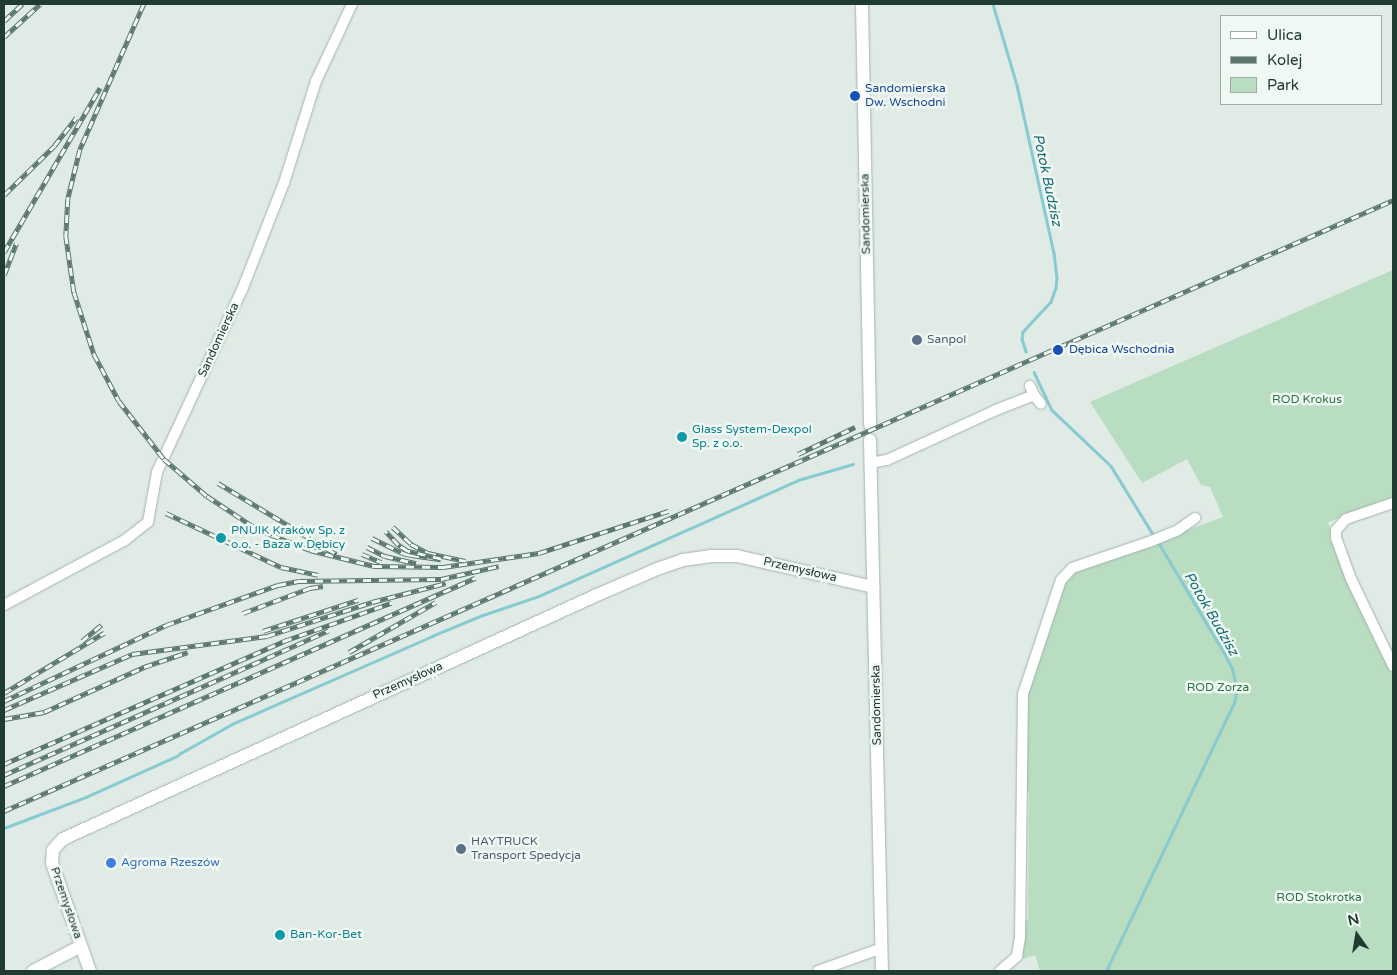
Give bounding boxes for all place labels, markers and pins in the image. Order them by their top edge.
place label: Sandomierska Dw. Wschodni [865,82,946,110]
marker: Sandomierska Dw. Wschodni [849,90,861,102]
place label: Sanpol [927,333,966,347]
marker: Sanpol [911,334,923,346]
marker: Dębica Wschodnia [1051,343,1065,357]
place label: Dębica Wschodnia [1069,343,1174,357]
place label: Glass System-Dexpol Sp. z o.o. [692,423,812,451]
marker: Glass System-Dexpol Sp. z o.o. [676,431,688,443]
place label: PNUIK Kraków Sp. z o.o. - Baza w Dębicy [231,524,345,552]
marker: PNUIK Kraków Sp. z o.o. - Baza w Dębicy [215,532,227,544]
place label: HAYTRUCK Transport Spedycja [471,835,581,863]
marker: HAYTRUCK Transport Spedycja [455,843,467,855]
place label: Agroma Rzeszów [121,856,220,870]
marker: Agroma Rzeszów [105,857,117,869]
place label: Ban-Kor-Bet [290,928,362,942]
marker: Ban-Kor-Bet [274,929,286,941]

